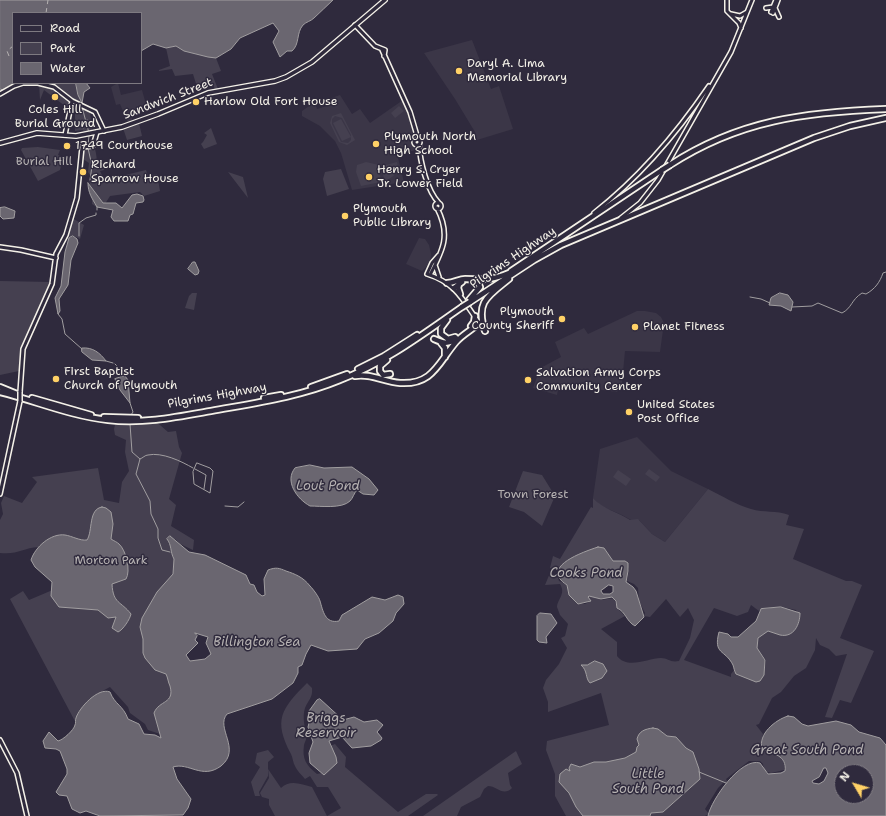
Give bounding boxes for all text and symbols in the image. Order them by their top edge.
legend [12,12,142,84]
text: Road [50,20,80,36]
text: Park [50,40,76,56]
place label: Daryl A. Lima Memorial Library [467,57,567,85]
text: Water [50,60,85,76]
marker: Daryl A. Lima Memorial Library [454,66,464,76]
street label: Sandwich Street [121,75,215,123]
marker: Coles Hill Burial Ground [50,92,60,102]
place label: Harlow Old Fort House [204,95,338,109]
marker: Harlow Old Fort House [191,97,201,107]
place label: Coles Hill Burial Ground [15,103,95,131]
place label: Plymouth North High School [384,130,476,158]
place label: 1749 Courthouse [75,139,173,153]
marker: Plymouth North High School [371,139,381,149]
marker: 1749 Courthouse [62,141,72,151]
park label: Burial Hill [16,155,72,169]
place label: Richard Sparrow House [91,158,179,186]
place label: Henry S. Cryer Jr. Lower Field [377,163,463,191]
marker: Richard Sparrow House [78,167,88,177]
marker: Henry S. Cryer Jr. Lower Field [364,172,374,182]
place label: Plymouth Public Library [353,202,431,230]
marker: Plymouth Public Library [340,211,350,221]
street label: Pilgrims Highway [467,224,559,292]
place label: Plymouth County Sheriff [472,305,554,333]
marker: Plymouth County Sheriff [557,314,567,324]
place label: Planet Fitness [643,320,725,334]
marker: Planet Fitness [630,322,640,332]
place label: First Baptist Church of Plymouth [64,365,178,393]
place label: Salvation Army Corps Community Center [536,366,661,394]
marker: First Baptist Church of Plymouth [51,374,61,384]
marker: Salvation Army Corps Community Center [523,375,533,385]
street label: Pilgrims Highway [166,380,268,412]
place label: United States Post Office [637,398,715,426]
marker: United States Post Office [624,407,634,417]
water label: Lout Pond [296,479,360,495]
park label: Town Forest [498,488,568,502]
park label: Morton Park [74,554,148,568]
water label: Cooks Pond [549,566,623,582]
water label: Billington Sea [213,635,301,651]
water label: Briggs Reservoir [296,711,356,742]
water label: Great South Pond [751,743,863,759]
north arrow [834,764,874,804]
water label: Little South Pond [612,767,684,798]
text: N [836,769,854,785]

